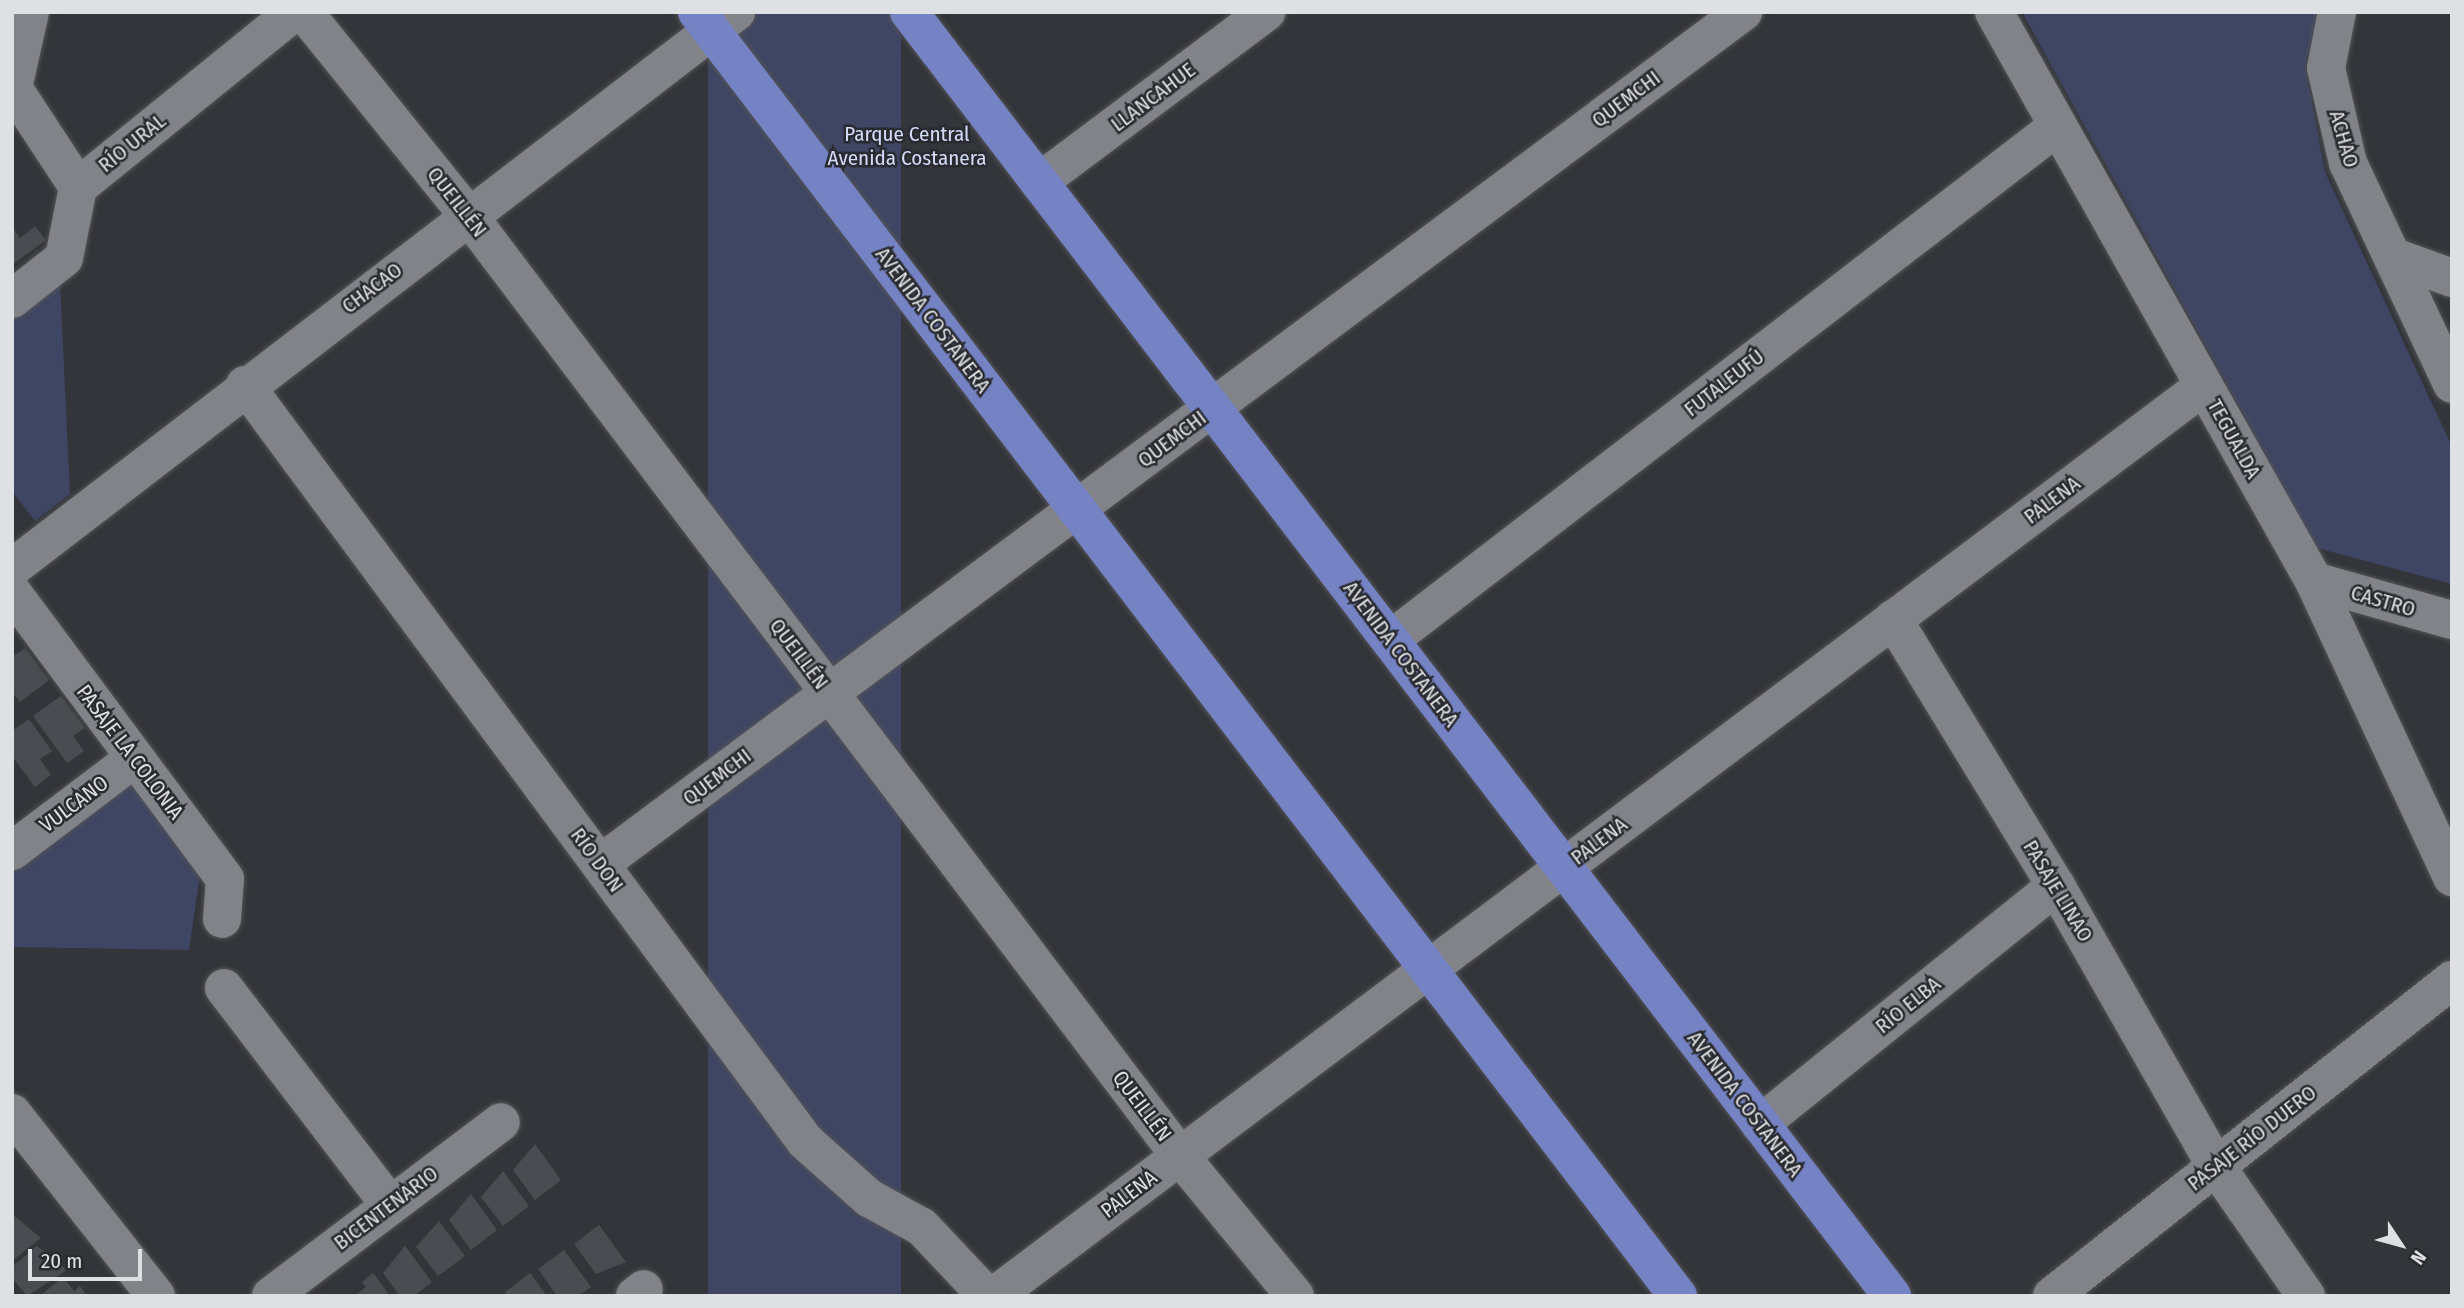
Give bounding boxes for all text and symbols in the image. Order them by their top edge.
street label: LLANCAHUE [1106,57,1200,137]
street label: QUEMCHI [1587,65,1665,133]
street label: RÍO URAL [93,108,171,178]
street label: ACHAO [2324,108,2364,170]
park label: Parque Central Avenida Costanera [827,121,987,171]
street label: QUEILLÉN [422,162,492,242]
street label: AVENIDA COSTANERA [870,242,996,398]
street label: CHACAO [337,257,407,319]
street label: FUTALEUFÚ [1679,344,1769,422]
street label: TEGUALDA [2202,395,2266,483]
street label: QUEMCHI [1133,405,1211,473]
street label: PALENA [2019,471,2085,529]
street label: AVENIDA COSTANERA [1338,576,1464,732]
street label: CASTRO [2348,580,2418,622]
street label: QUEILLÉN [764,614,834,694]
street label: PASAJE LA COLONIA [71,680,189,824]
street label: QUEMCHI [678,743,756,811]
street label: VULCANO [35,770,113,838]
street label: PALENA [1566,812,1632,870]
street label: RÍO DON [565,823,629,897]
street label: PASAJE LINAO [2018,836,2098,946]
street label: RÍO ELBA [1870,971,1946,1039]
street label: AVENIDA COSTANERA [1682,1026,1808,1182]
street label: QUEILLÉN [1107,1066,1177,1146]
street label: PASAJE RÍO DUERO [2183,1080,2321,1196]
street label: BICENTENARIO [329,1161,443,1255]
street label: PALENA [1096,1165,1162,1223]
north arrow [2366,1210,2436,1280]
scale bar [32,1234,145,1278]
text: N [2406,1246,2431,1269]
text: 20 m [41,1248,82,1274]

